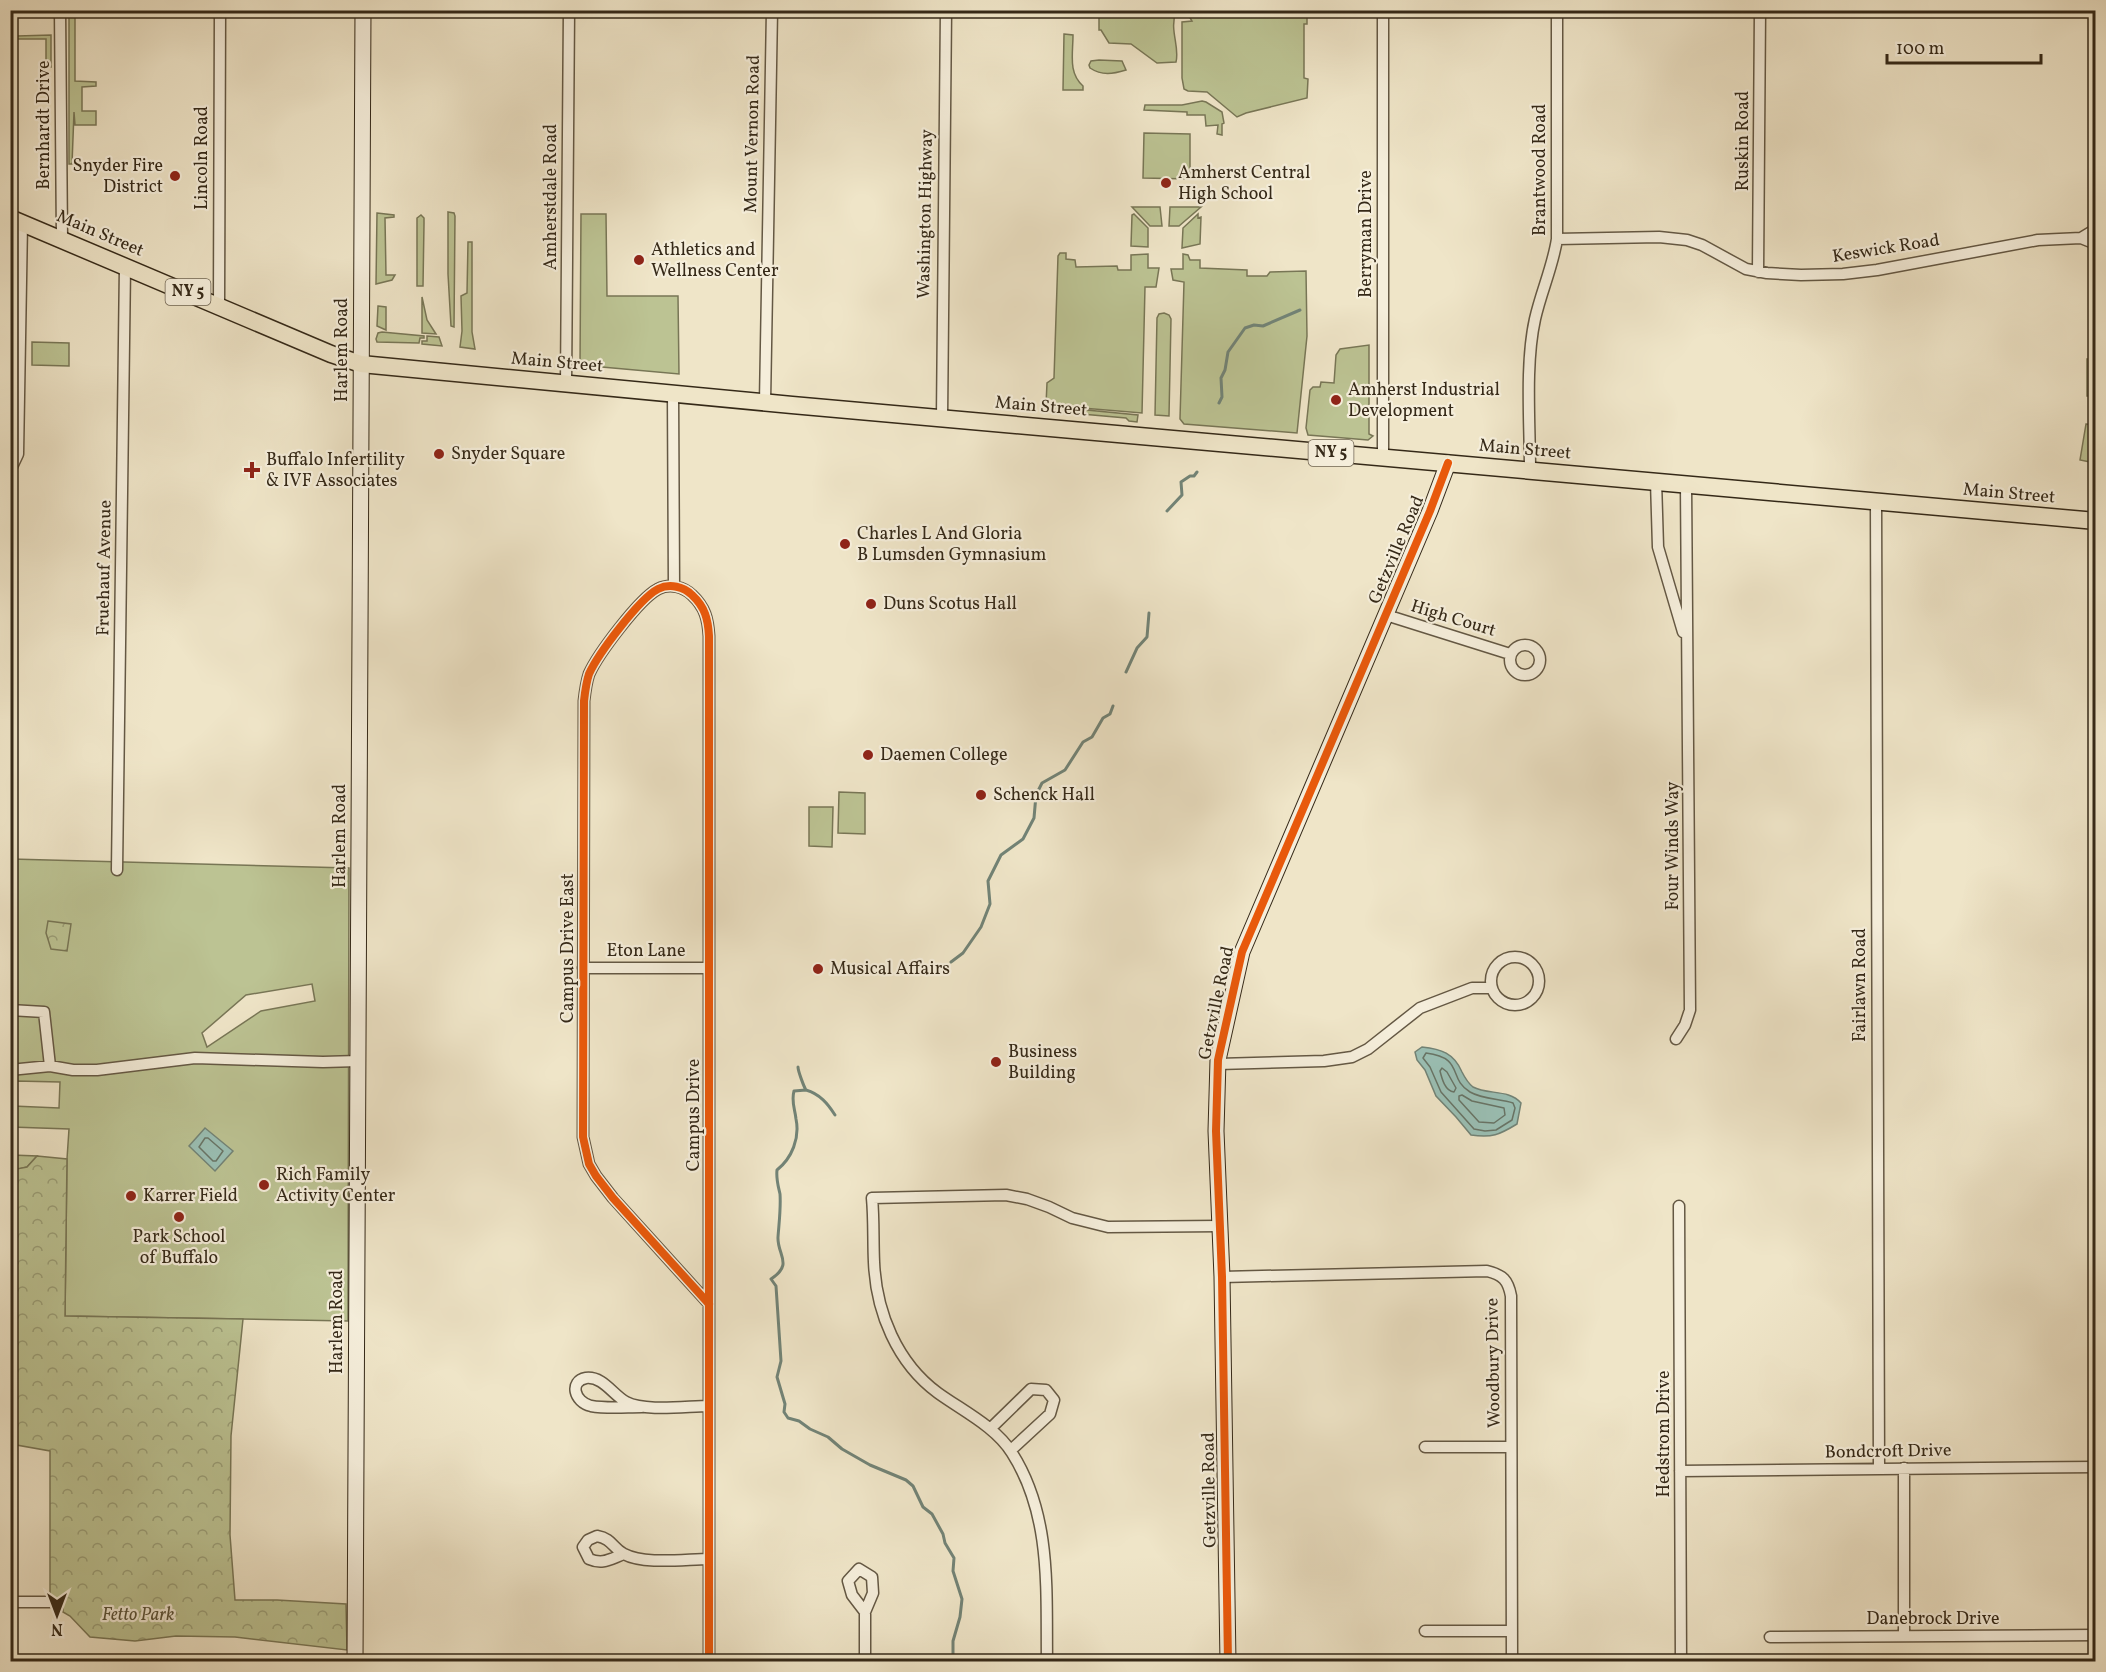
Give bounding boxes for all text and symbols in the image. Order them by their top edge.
scale bar [1887,27,2042,65]
text: 100 m [1896,37,1945,62]
street label: Mount Vernon Road [739,55,767,213]
street label: Bernhardt Drive [32,60,57,190]
street label: Ruskin Road [1731,91,1756,191]
street label: Brantwood Road [1528,104,1553,236]
street label: Lincoln Road [190,106,215,210]
street label: Amherstdale Road [539,124,564,270]
street label: Washington Highway [912,129,940,299]
place label: Snyder Fire District [73,154,163,200]
place label: Amherst Central High School [1178,161,1310,207]
marker: Snyder Fire District [168,169,182,183]
street label: Berryman Drive [1354,170,1379,298]
marker: Amherst Central High School [1159,176,1173,190]
street label: Main Street [52,204,148,264]
street label: Keswick Road [1831,228,1941,270]
place label: Athletics and Wellness Center [651,238,779,284]
marker: Athletics and Wellness Center [632,253,646,267]
road number: NY 5 [166,279,210,305]
street label: Harlem Road [330,298,355,402]
street label: Main Street [510,347,604,379]
place label: Amherst Industrial Development [1348,378,1500,424]
street label: Main Street [994,391,1088,423]
marker: Amherst Industrial Development [1329,393,1343,407]
street label: Main Street [1478,434,1572,466]
road number: NY 5 [1308,440,1354,466]
place label: Snyder Square [451,442,565,467]
marker: Snyder Square [432,447,446,461]
place label: Buffalo Infertility & IVF Associates [266,448,405,494]
marker: Buffalo Infertility & IVF Associates [243,461,261,479]
street label: Main Street [1962,478,2056,510]
street label: Getzville Road [1363,492,1431,608]
street label: Fruehauf Avenue [91,500,119,636]
place label: Charles L And Gloria B Lumsden Gymnasium [857,522,1047,568]
marker: Charles L And Gloria B Lumsden Gymnasium [838,537,852,551]
place label: Duns Scotus Hall [883,592,1017,617]
street label: High Court [1407,594,1499,644]
marker: Duns Scotus Hall [864,597,878,611]
place label: Daemen College [880,743,1008,768]
marker: Daemen College [861,748,875,762]
street label: Four Winds Way [1661,781,1686,911]
place label: Schenck Hall [993,783,1095,808]
street label: Harlem Road [328,784,353,888]
marker: Schenck Hall [974,788,988,802]
street label: Campus Drive East [556,873,581,1023]
street label: Fairlawn Road [1848,928,1873,1042]
street label: Eton Lane [606,939,686,964]
street label: Getzville Road [1193,944,1241,1062]
place label: Musical Affairs [830,957,950,982]
marker: Musical Affairs [811,962,825,976]
place label: Business Building [1008,1040,1077,1086]
marker: Business Building [989,1055,1003,1069]
street label: Campus Drive [682,1059,707,1171]
place label: Rich Family Activity Center [276,1163,396,1209]
marker: Rich Family Activity Center [257,1178,271,1192]
place label: Karrer Field [143,1184,238,1209]
marker: Karrer Field [124,1189,138,1203]
marker: Park School of Buffalo [172,1210,186,1224]
place label: Park School of Buffalo [133,1225,226,1271]
street label: Harlem Road [325,1270,350,1374]
street label: Woodbury Drive [1480,1298,1508,1428]
street label: Hedstrom Drive [1652,1371,1677,1497]
street label: Getzville Road [1196,1432,1224,1548]
street label: Bondcroft Drive [1824,1438,1952,1466]
north arrow [27,1585,87,1645]
park label: Fetto Park [102,1603,174,1628]
street label: Danebrock Drive [1866,1607,2000,1632]
text: N [51,1617,63,1639]

